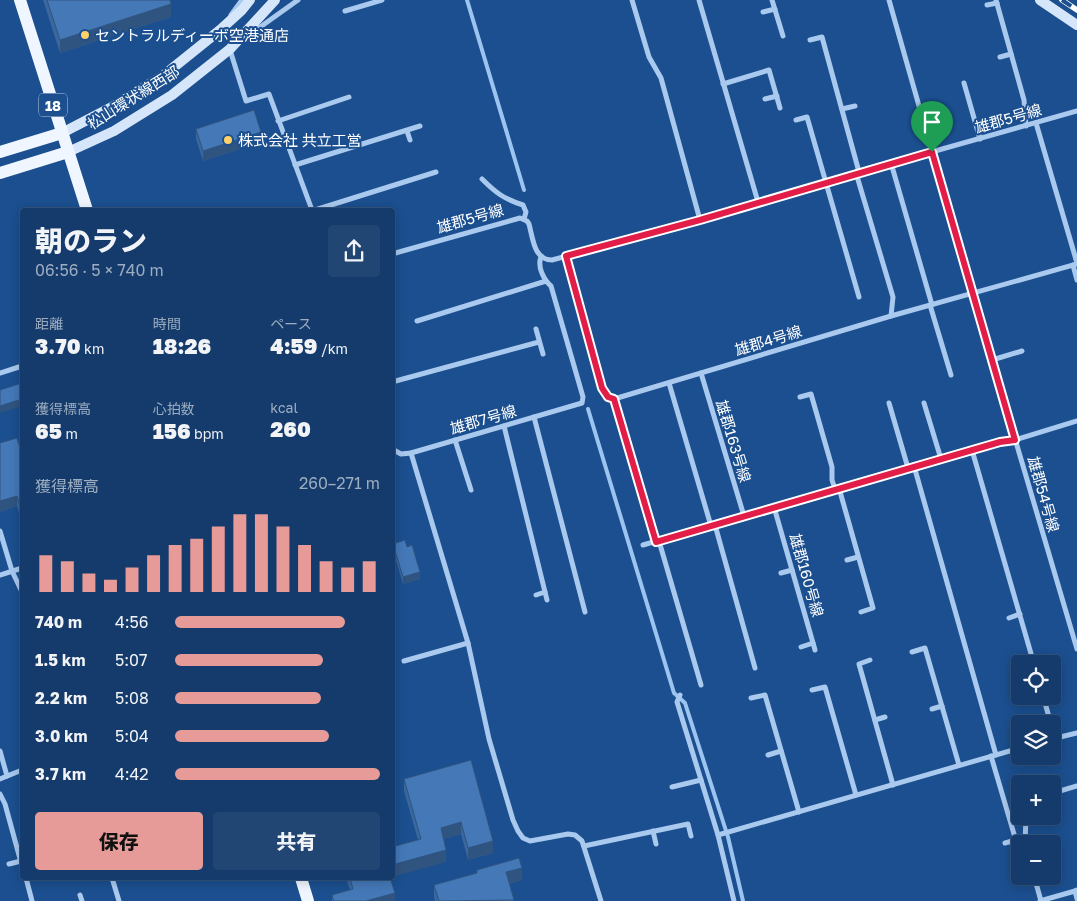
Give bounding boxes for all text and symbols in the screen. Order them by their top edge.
place label: セントラルディーボ空港通店 [95,26,289,44]
marker: セントラルディーボ空港通店 [79,29,91,41]
street label: 松山環状線西部 [84,62,182,132]
road number: 18 [39,94,67,116]
street label: 雄郡5号線 [972,100,1044,136]
pin [911,101,953,152]
icon: arrive [918,108,946,136]
place label: 株式会社 共立工営 [238,131,362,149]
marker: 株式会社 共立工営 [222,134,234,146]
street label: 雄郡5号線 [434,200,506,236]
text: 朝のラン [35,224,147,257]
button: share [328,225,380,277]
text: 06:56 · 5 × 740 m [35,260,164,280]
text: 距離 [35,315,63,332]
text: 時間 [153,315,181,332]
text: ペース [270,315,312,332]
street label: 雄郡4号線 [732,321,804,359]
text: 3.70 [35,333,81,359]
text: 18:26 [153,333,211,359]
text: 4:59 [270,333,317,359]
text: km [81,340,104,357]
text: /km [317,340,348,357]
street label: 雄郡163号線 [713,398,755,484]
text: kcal [270,399,298,416]
text: 獲得標高 [35,400,91,417]
text: 心拍数 [153,400,195,417]
street label: 雄郡7号線 [448,401,518,437]
text: 260 [270,416,311,442]
text: 65 [35,418,62,444]
text: 156 [153,418,191,444]
text: m [62,425,78,442]
text: bpm [191,425,224,442]
street label: 雄郡54号線 [1025,454,1063,534]
text: 260–271 m [299,473,380,493]
text: 獲得標高 [35,476,99,496]
street label: 雄郡160号線 [787,531,827,619]
text: 740 m [35,612,82,632]
text: 4:56 [115,612,149,632]
text: 1.5 km [35,650,85,670]
text: 5:07 [115,650,147,670]
map controls [1011,655,1061,885]
button: locate [1011,655,1061,705]
text: 2.2 km [35,688,87,708]
text: 5:08 [115,688,149,708]
button: layers [1011,715,1061,765]
text: 3.0 km [35,726,88,746]
text: 5:04 [115,726,149,746]
text: 3.7 km [35,764,86,784]
text: 4:42 [115,764,149,784]
button: + [1011,775,1061,825]
button: 保存 [35,812,203,870]
button: 共有 [213,812,380,870]
button: − [1011,835,1061,885]

